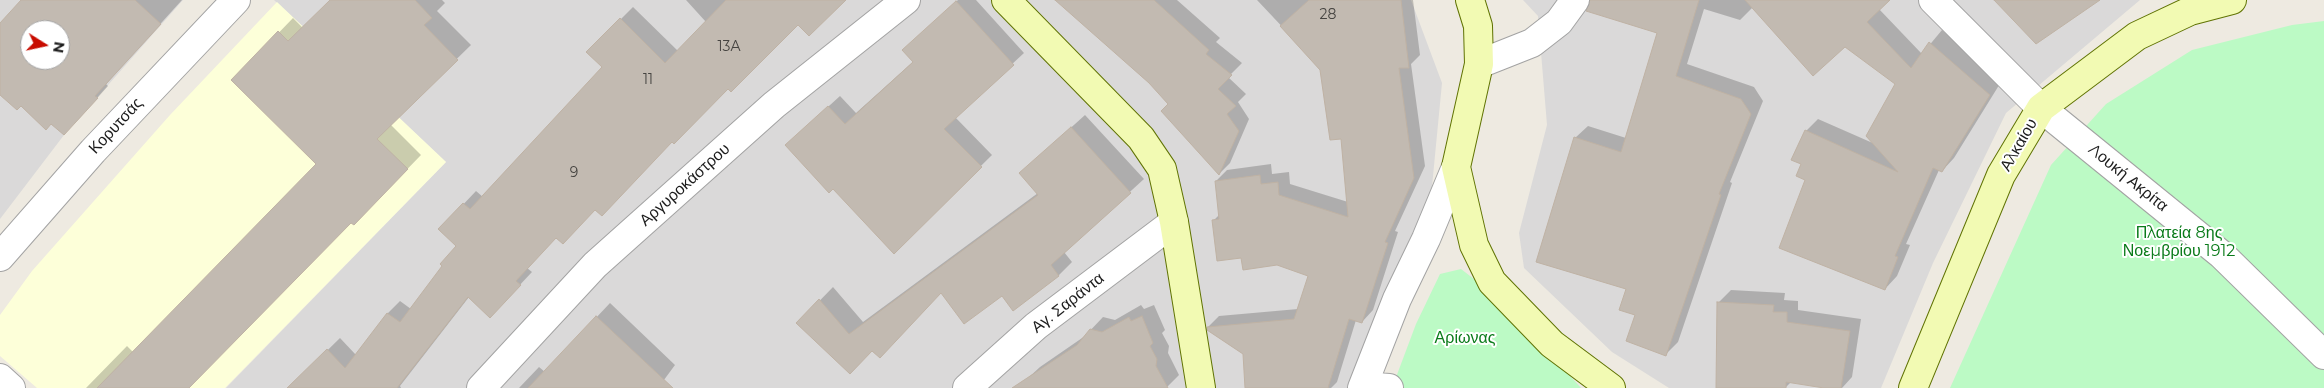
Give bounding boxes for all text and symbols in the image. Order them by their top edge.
house number: 28 [1320,7,1336,23]
north arrow [20,20,70,70]
house number: 13A [717,39,741,55]
text: N [49,40,69,55]
house number: 11 [643,72,653,88]
street label: Κορυτσάς [85,94,147,158]
street label: Αλκαίου [1996,115,2042,175]
street label: Αργυροκάστρου [636,140,734,230]
street label: Λουκή Ακρίτα [2084,140,2172,216]
house number: 9 [570,165,578,181]
park label: Πλατεία 8ης Νοεμβρίου 1912 [2123,223,2235,261]
street label: Αγ. Σαράντα [1028,269,1108,337]
park label: Αρίωνας [1435,328,1495,348]

